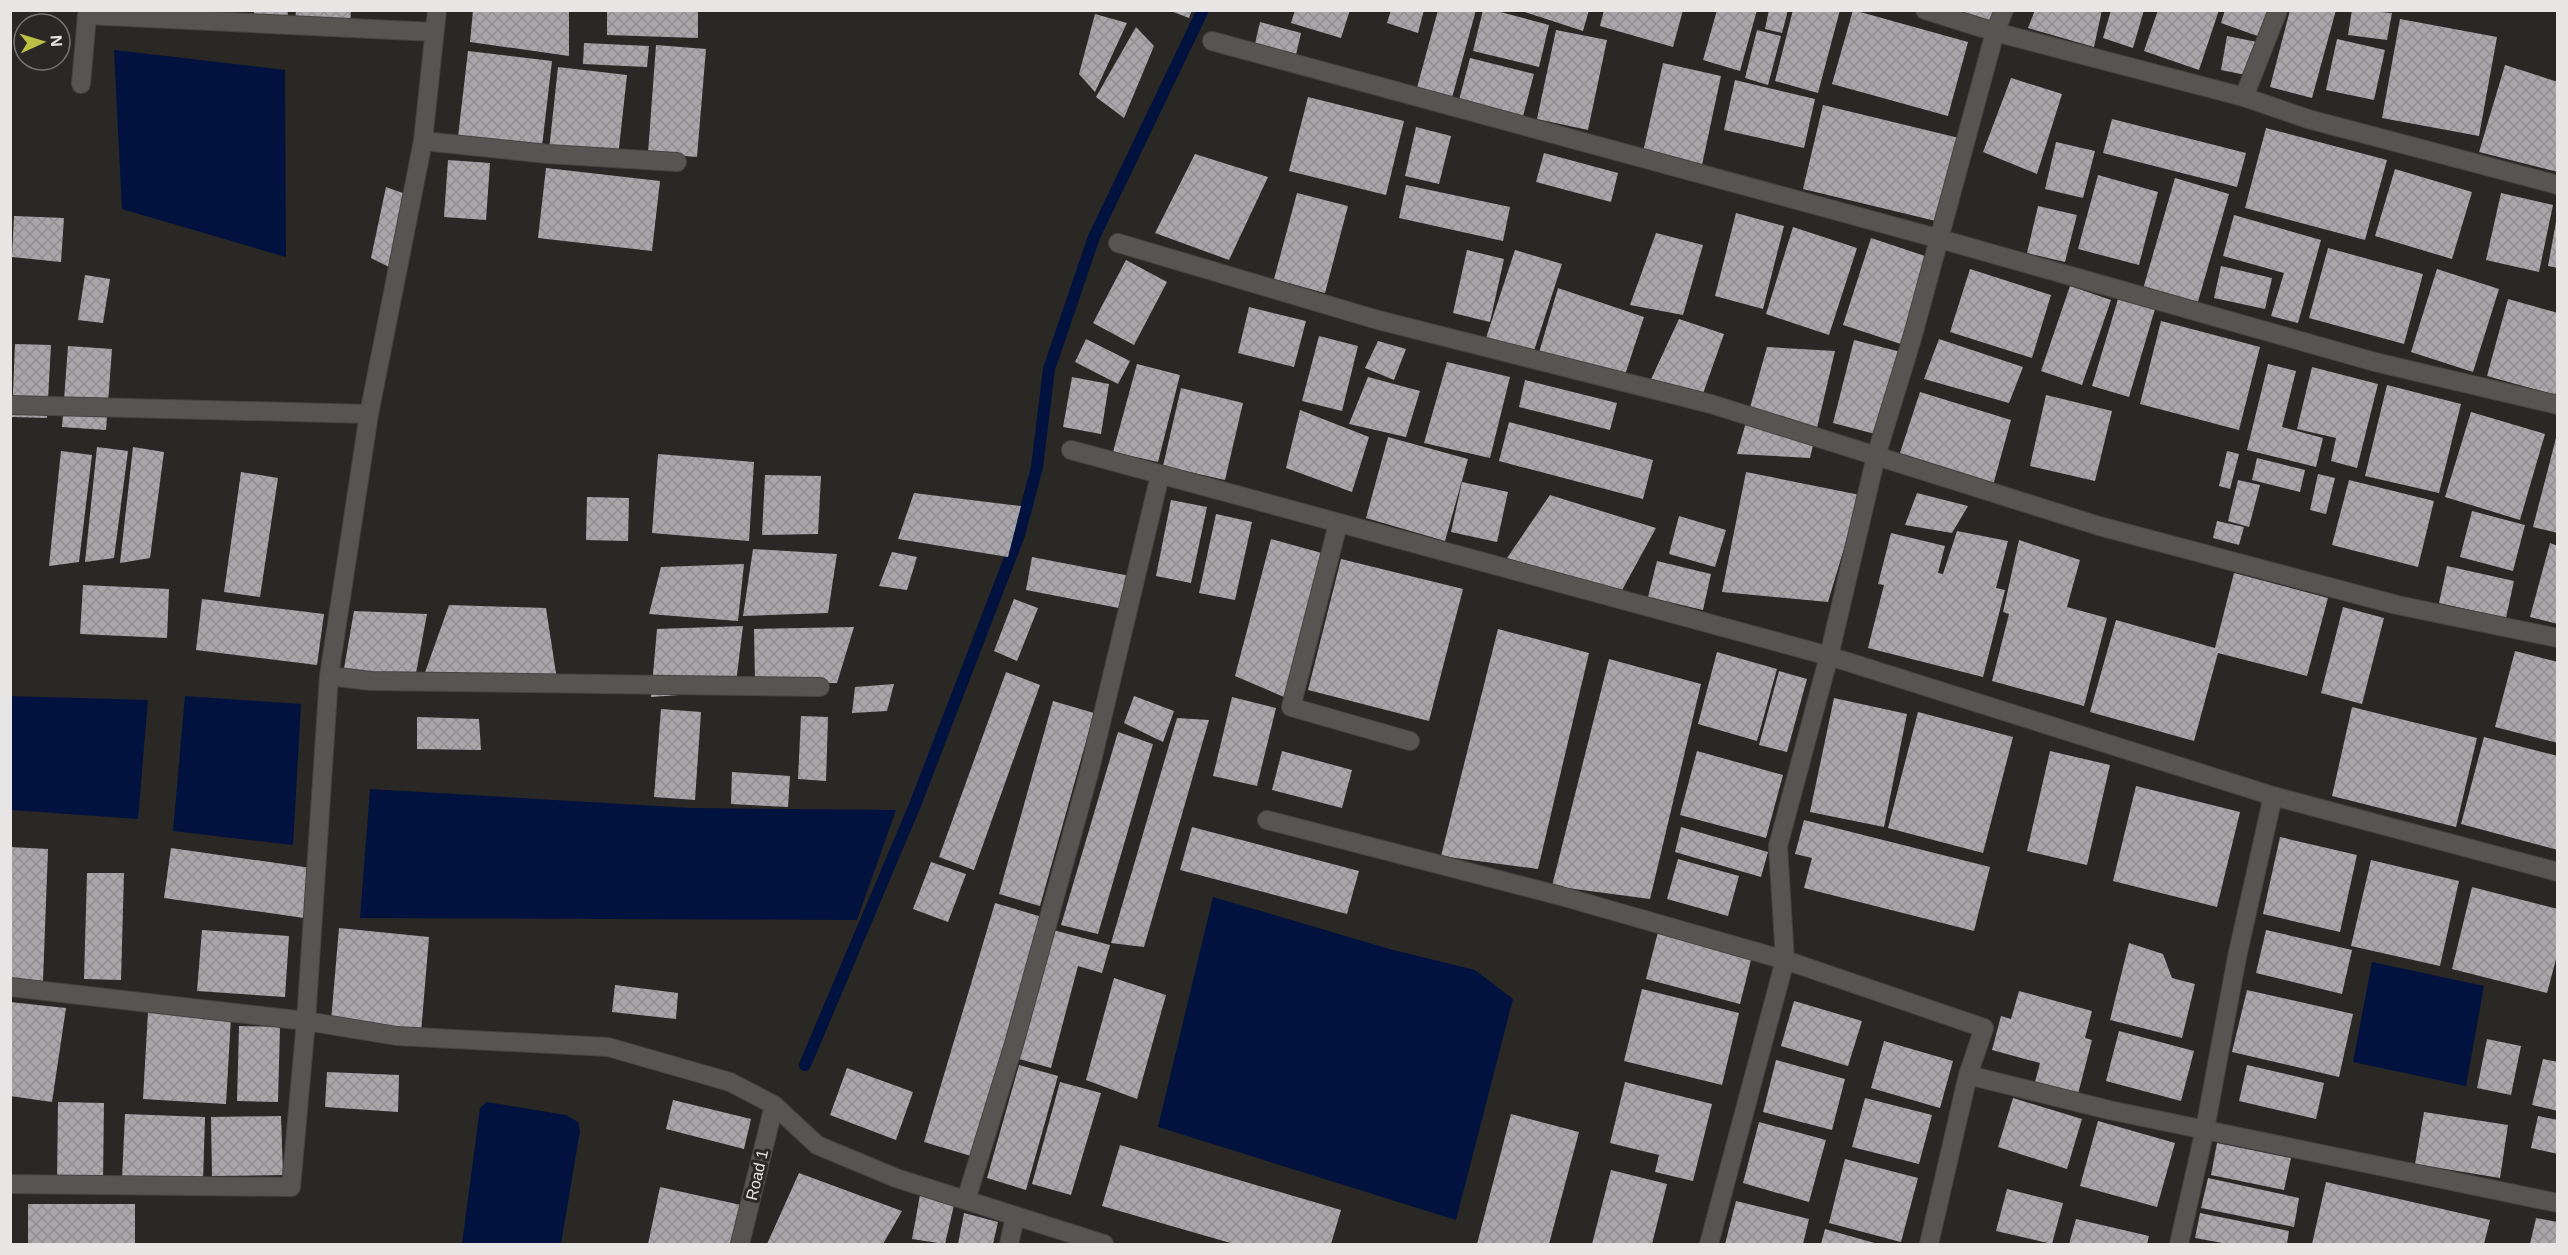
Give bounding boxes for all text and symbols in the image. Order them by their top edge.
north arrow [12,12,72,72]
text: N [48,35,65,47]
street label: Road 1 [743,1148,771,1202]

